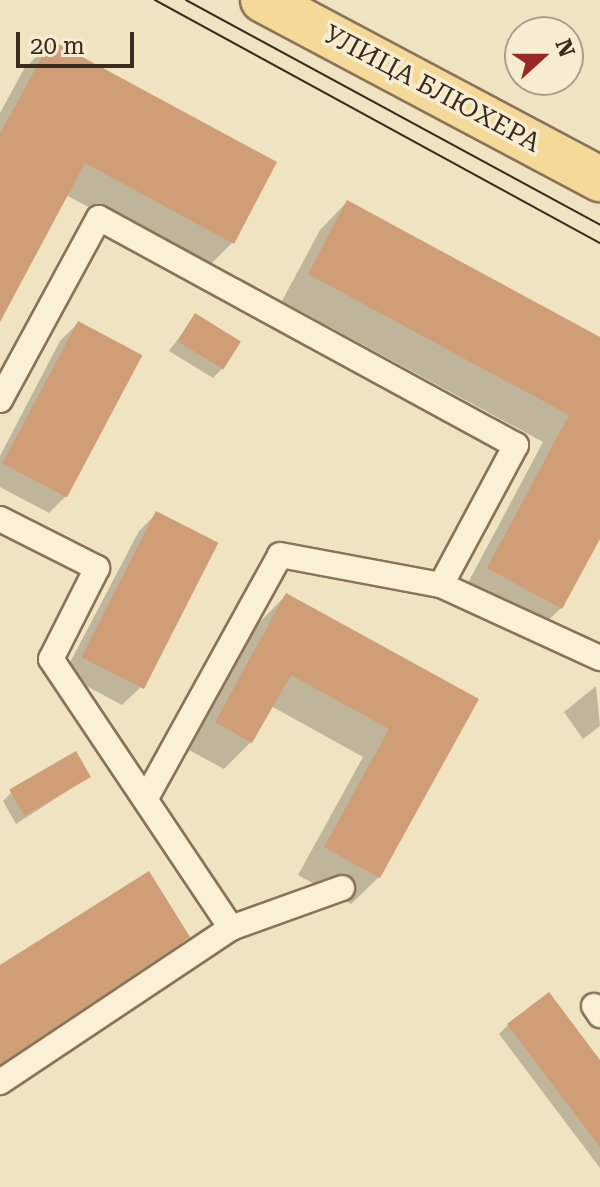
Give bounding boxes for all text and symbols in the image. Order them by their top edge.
scale bar [20,16,138,66]
north arrow [504,16,584,96]
street label: УЛИЦА БЛЮХЕРА [319,19,545,159]
text: 20 m [30,32,85,60]
text: N [550,36,580,60]

